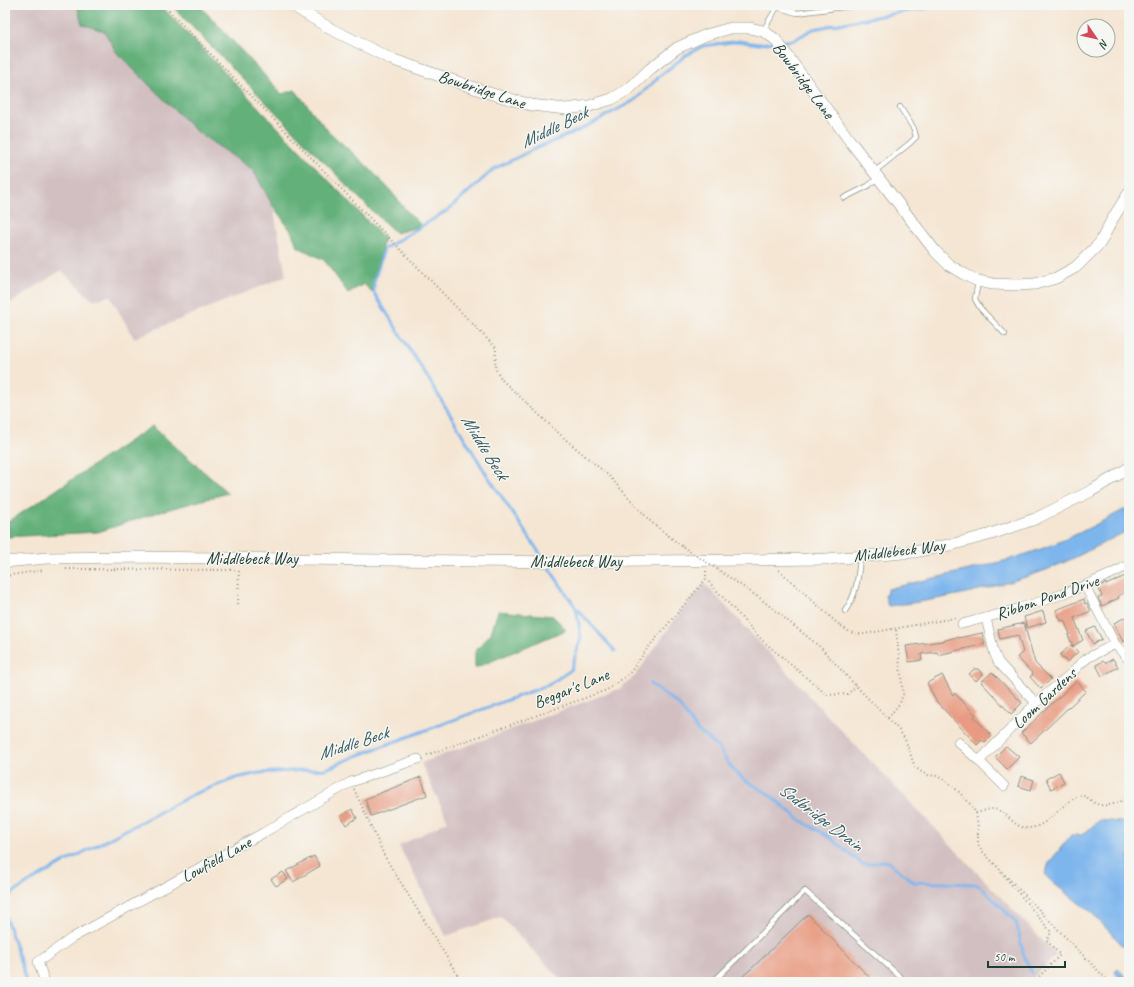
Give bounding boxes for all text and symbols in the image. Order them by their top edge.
north arrow [1076,18,1116,58]
text: N [1095,37,1112,52]
street label: Bowbridge Lane [768,38,840,124]
street label: Bowbridge Lane [436,66,529,114]
water label: Middle Beck [517,100,594,153]
water label: Middle Beck [457,411,515,486]
street label: Middlebeck Way [852,534,947,567]
street label: Middlebeck Way [206,548,299,569]
street label: Middlebeck Way [530,551,623,572]
street label: Ribbon Pond Drive [993,570,1103,625]
street label: Beggar's Lane [531,663,613,713]
street label: Loom Gardens [1008,663,1082,733]
water label: Middle Beck [315,720,394,765]
water label: Sodbridge Drain [775,778,869,857]
street label: Lowfield Lane [178,831,256,887]
scale bar [988,943,1065,969]
text: 50 m [994,949,1016,965]

